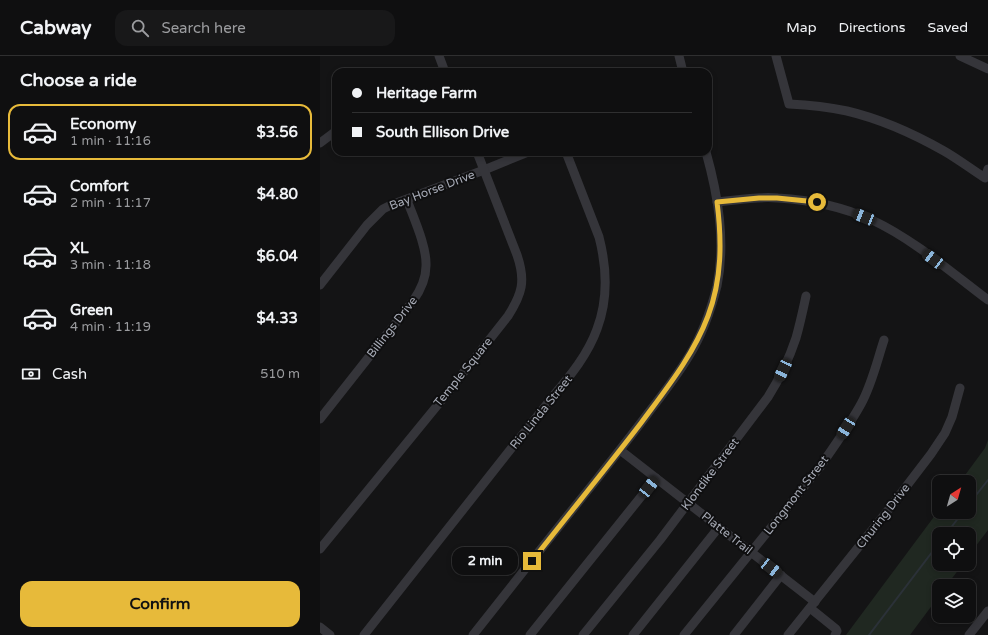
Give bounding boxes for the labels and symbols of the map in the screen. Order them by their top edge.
street label: Bay Horse Drive [387,167,477,213]
route start [808,193,826,211]
car [851,207,877,227]
car [920,247,946,271]
street label: Billings Drive [364,294,420,360]
street label: Temple Square [431,334,495,409]
car [772,357,794,383]
street label: Rio Linda Street [507,372,575,452]
car [835,415,857,441]
street label: Klondike Street [678,435,742,513]
street label: Longmont Street [761,452,831,537]
car [637,474,661,500]
north arrow [932,475,976,519]
street label: Churing Drive [853,481,913,551]
street label: Platte Trail [699,509,755,557]
callout: 2 min [452,547,518,575]
route end [523,552,541,570]
car [758,556,784,580]

